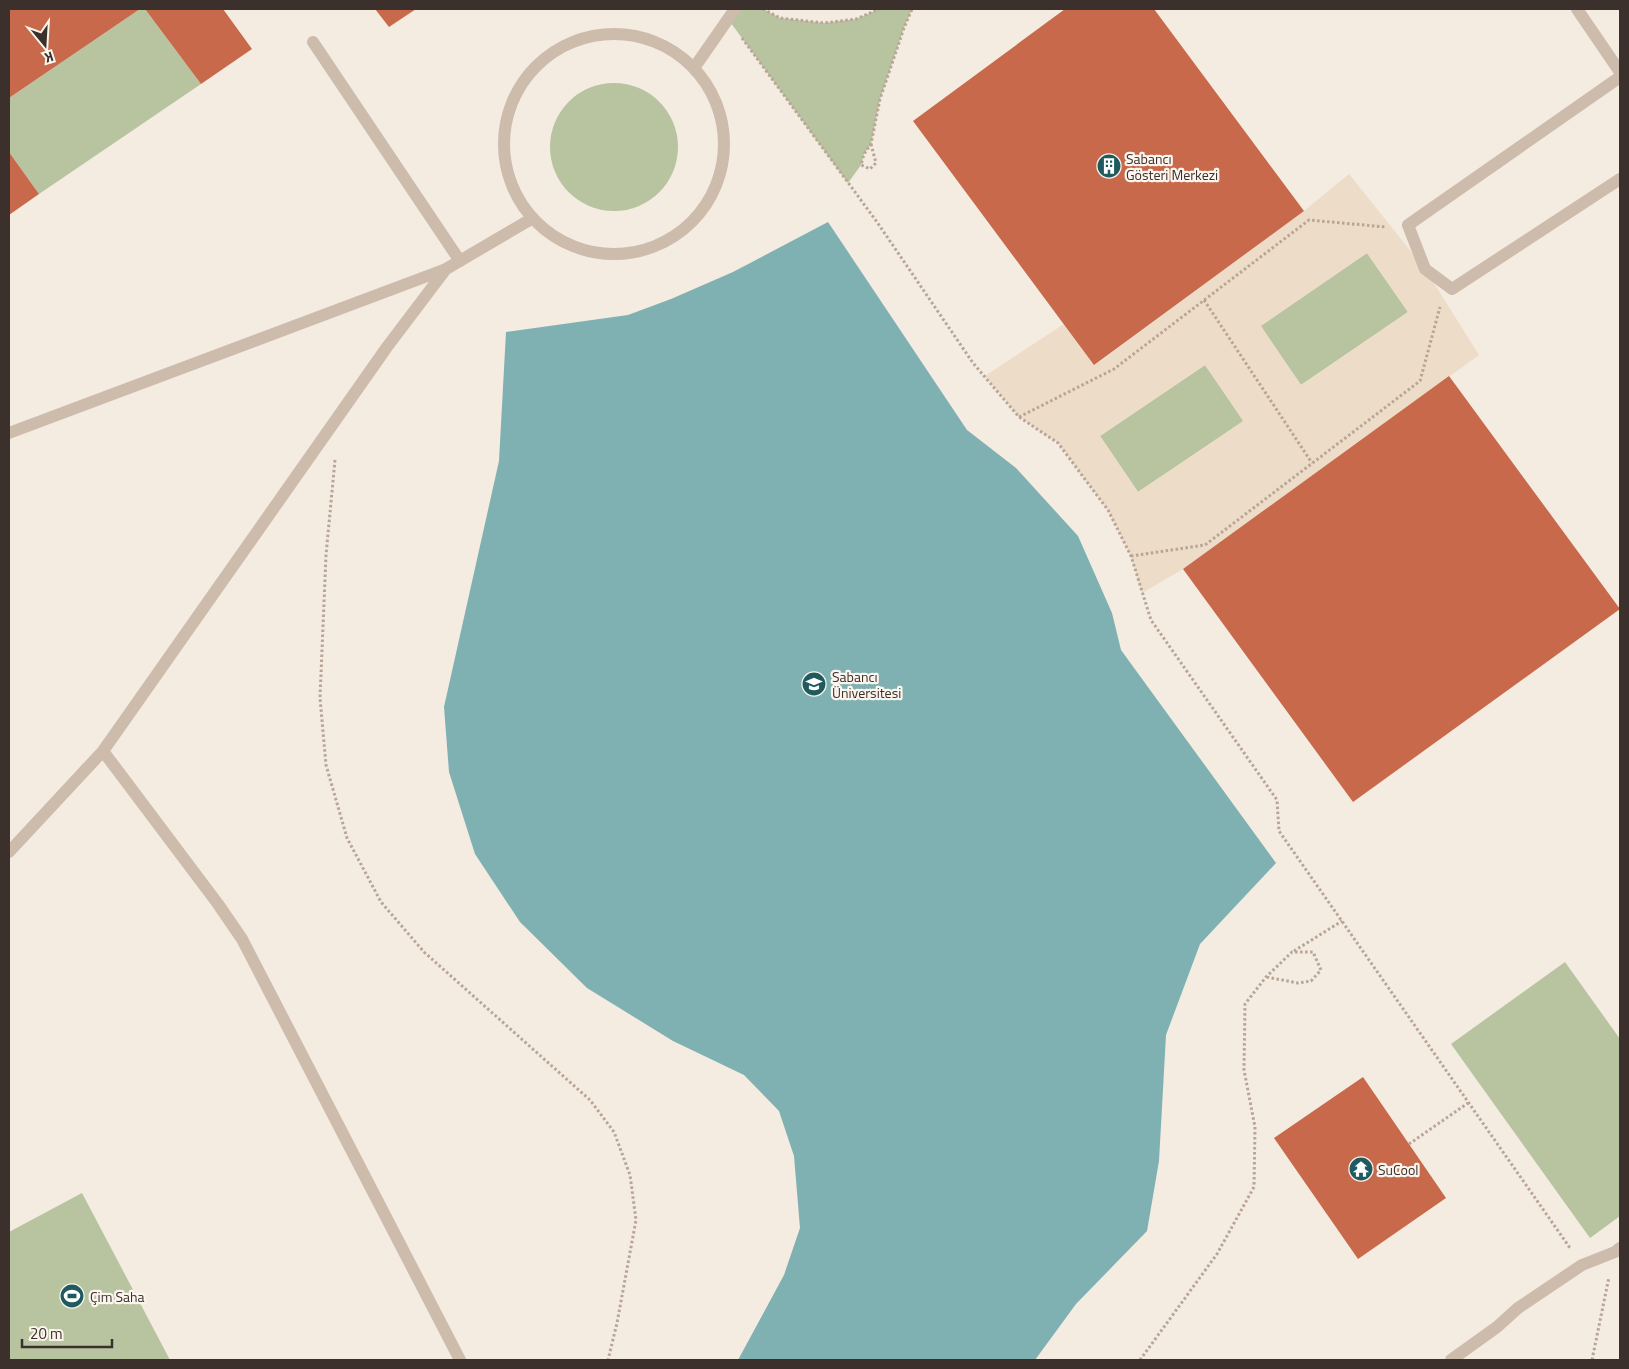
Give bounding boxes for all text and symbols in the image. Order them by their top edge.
north arrow [20,20,70,70]
text: K [41,47,56,69]
place label: Sabancı Gösteri Merkezi [1126,148,1218,185]
building icon: Sabancı Gösteri Merkezi [1096,153,1122,179]
place label: Sabancı Üniversitesi [832,666,901,703]
school or university icon: Sabancı Üniversitesi [801,671,827,697]
temple icon: SuCool [1348,1156,1374,1182]
place label: SuCool [1378,1159,1419,1180]
sports icon: Çim Saha [59,1283,85,1309]
place label: Çim Saha [90,1286,145,1307]
scale bar [22,1316,112,1348]
text: 20 m [30,1322,63,1345]

